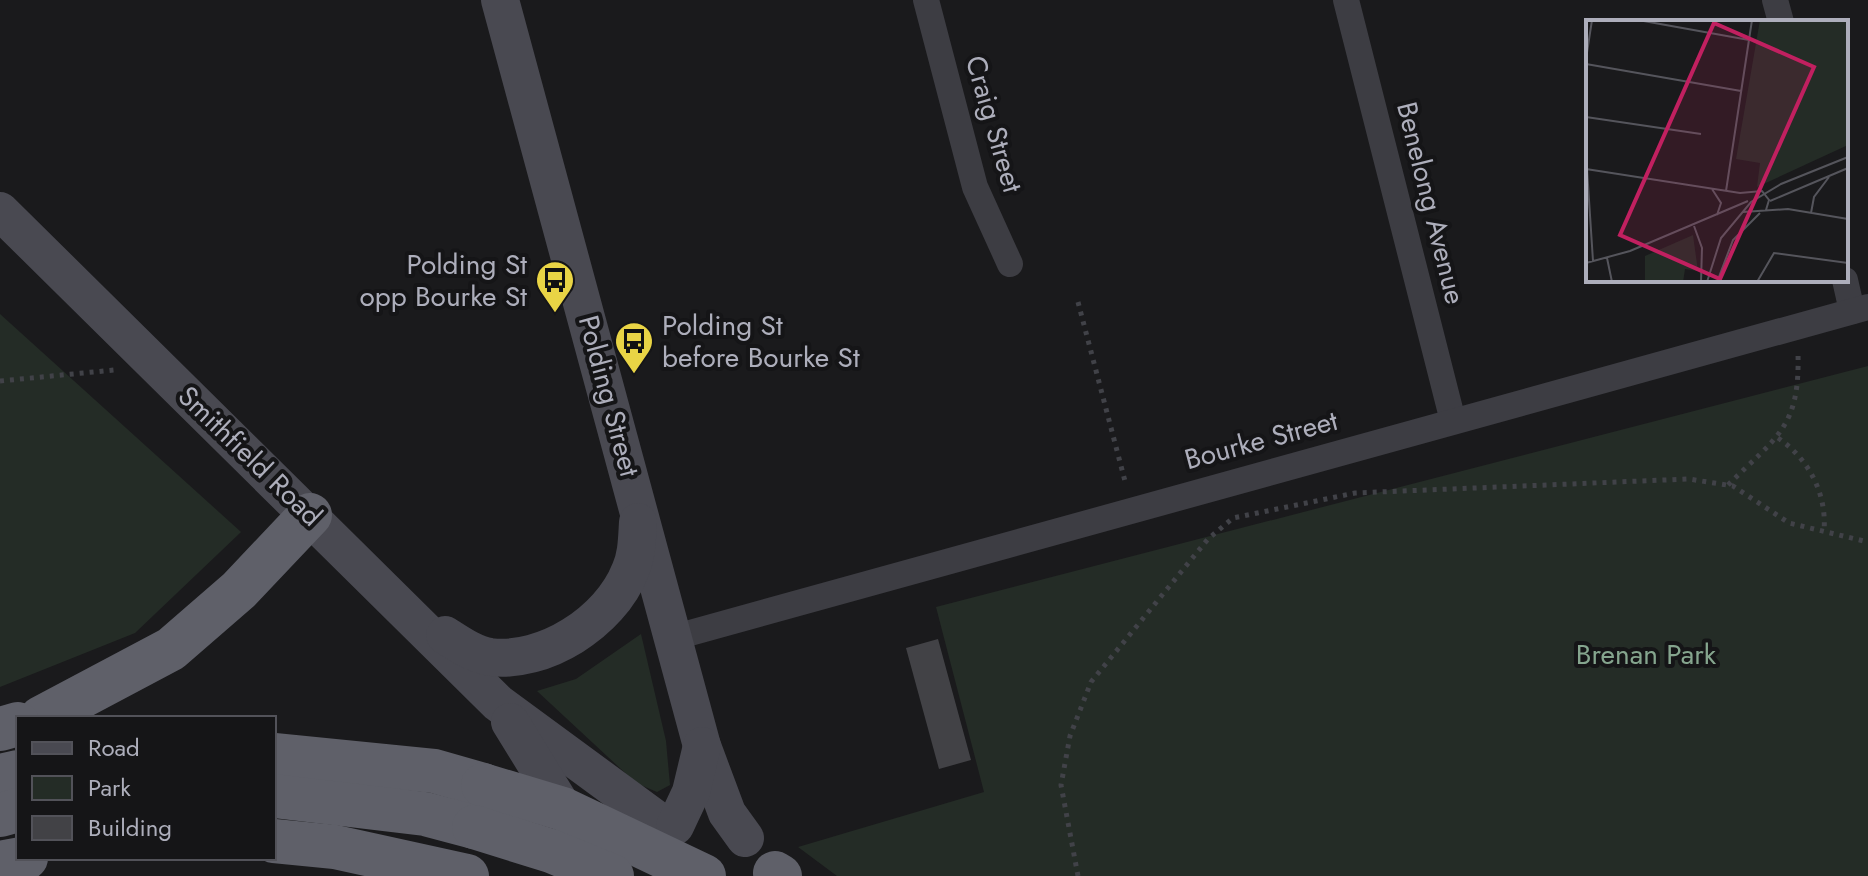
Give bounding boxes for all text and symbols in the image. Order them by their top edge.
inset map [1586,20,1848,282]
street label: Craig Street [955,51,1033,198]
street label: Benelong Avenue [1386,98,1476,308]
place label: Polding St opp Bourke St [359,244,527,317]
bus stop icon: Polding St opp Bourke St [534,259,576,314]
place label: Polding St before Bourke St [662,305,860,378]
street label: Polding Street [568,311,650,481]
bus stop icon: Polding St before Bourke St [613,320,655,375]
street label: Smithfield Road [169,376,331,536]
street label: Bourke Street [1180,400,1342,480]
park label: Brenan Park [1576,634,1717,675]
legend [16,716,276,860]
text: Road [88,730,140,765]
text: Park [88,770,131,805]
text: Building [88,810,172,845]

